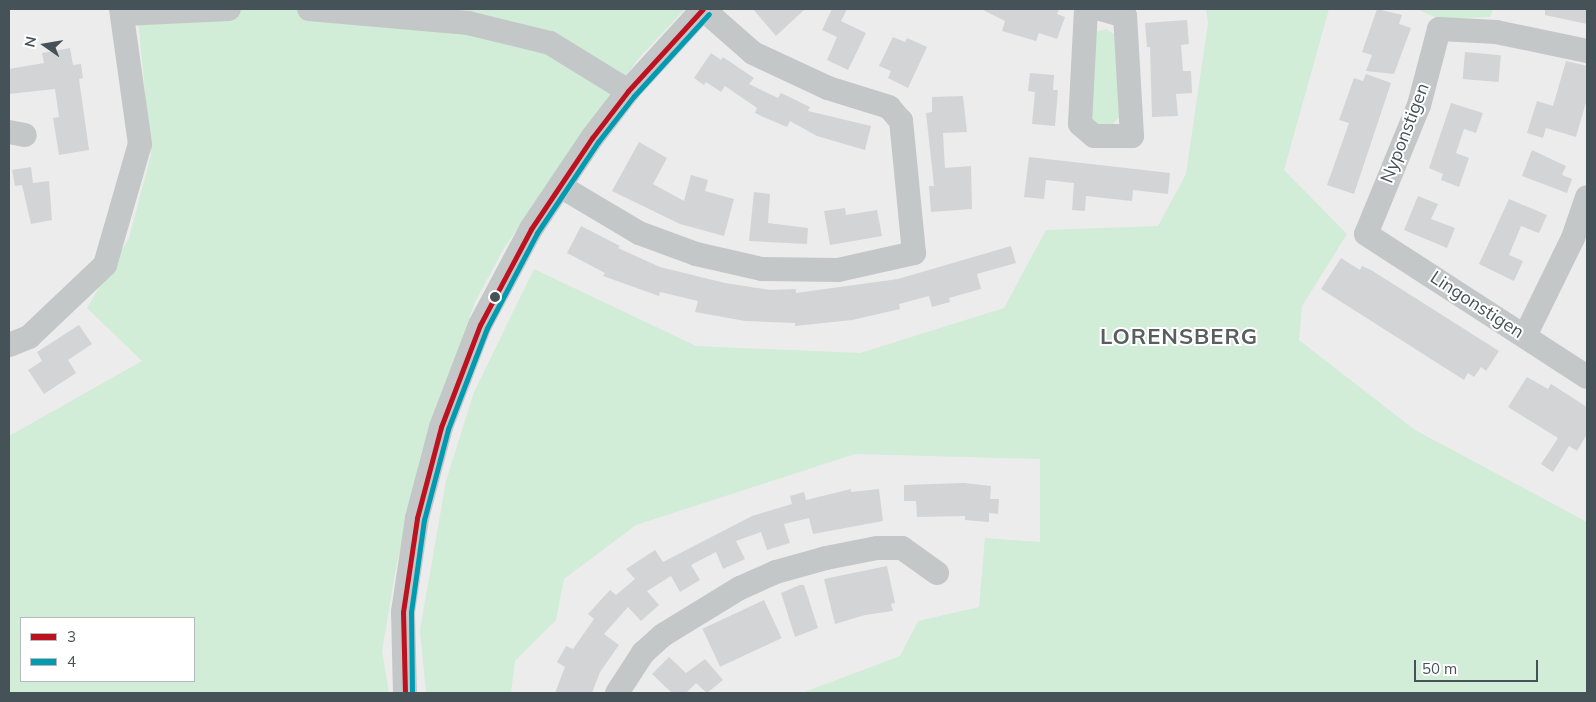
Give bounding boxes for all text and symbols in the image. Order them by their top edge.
north arrow [20,20,70,70]
text: N [20,34,40,49]
street label: Nyponstigen [1376,80,1434,186]
street label: Lingonstigen [1426,267,1528,343]
unlabelled marker [490,292,500,302]
district label: LORENSBERG [1099,324,1259,350]
legend [20,617,195,682]
text: 3 [67,627,76,646]
scale bar [1416,650,1540,682]
text: 4 [67,652,76,671]
text: 50 m [1422,659,1457,678]

